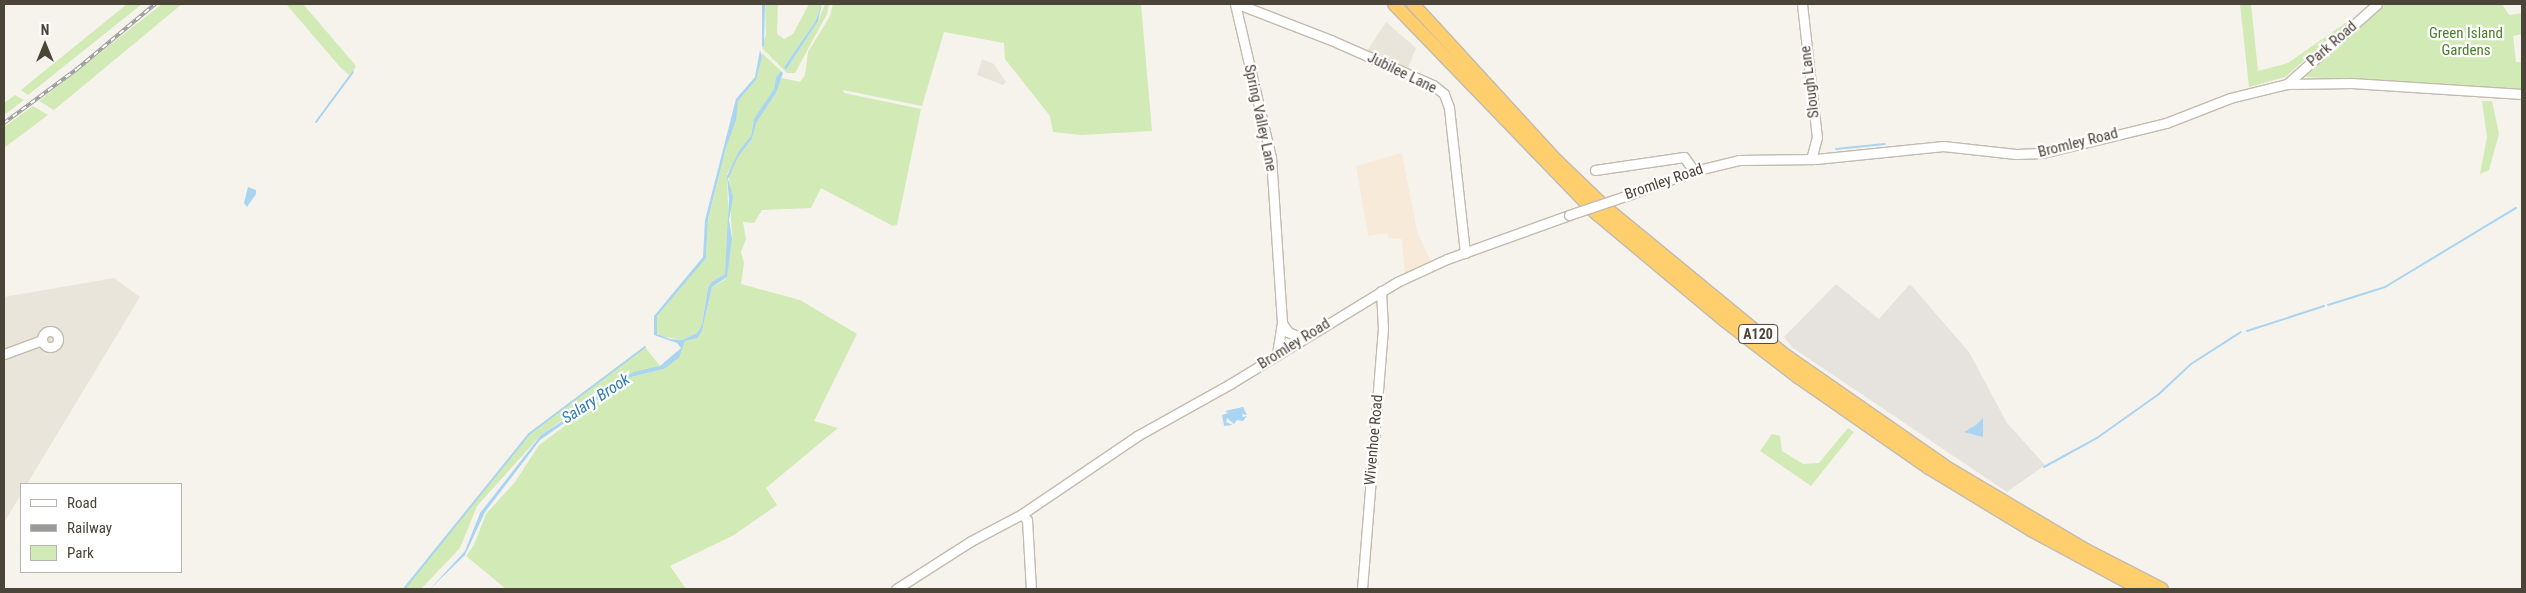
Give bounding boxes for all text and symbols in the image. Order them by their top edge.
street label: Park Road [2303,17,2361,71]
north arrow [20,20,70,70]
text: N [41,22,49,38]
park label: Green Island Gardens [2429,24,2503,59]
street label: Slough Lane [1797,45,1823,119]
street label: Jubilee Lane [1364,48,1440,98]
street label: Spring Valley Lane [1240,63,1280,173]
street label: Bromley Road [2036,124,2120,162]
street label: Bromley Road [1622,160,1706,204]
street label: Bromley Road [1255,315,1333,373]
road number: A120 [1738,322,1778,346]
water label: Salary Brook [558,370,634,428]
street label: Wivenhoe Road [1361,394,1387,486]
legend [20,483,182,573]
text: Road [67,494,97,512]
text: Railway [67,519,112,537]
text: Park [67,544,94,562]

